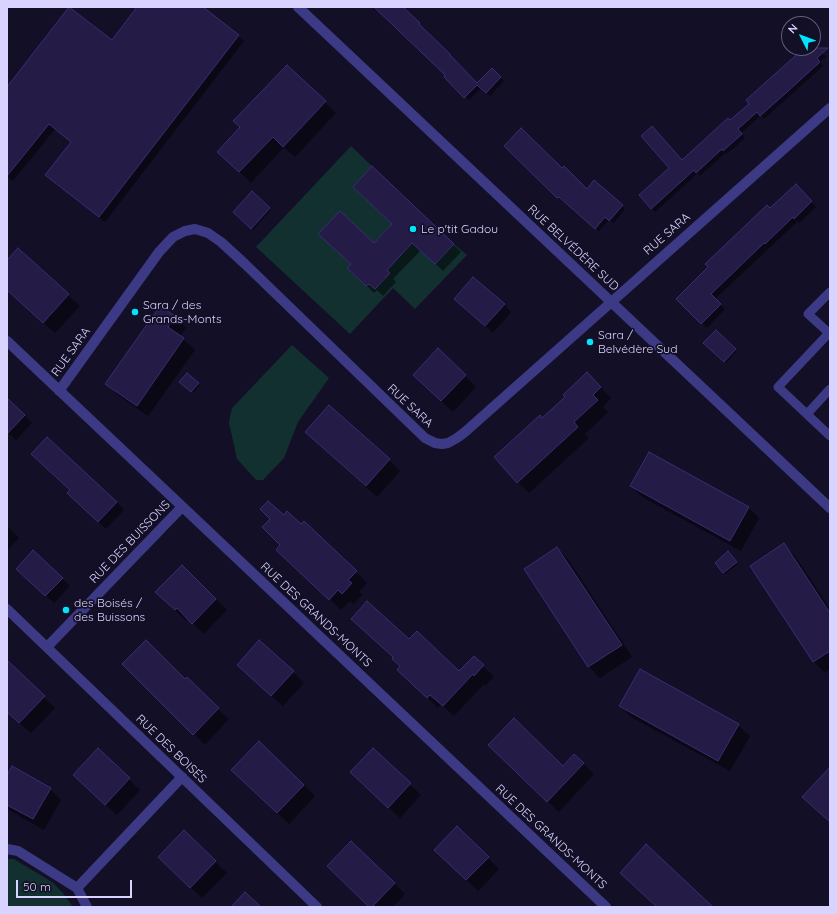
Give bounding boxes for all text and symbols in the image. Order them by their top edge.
north arrow [781,16,821,56]
text: N [785,21,801,36]
street label: RUE BELVÉDÈRE SUD [524,202,622,294]
street label: RUE SARA [641,210,693,258]
place label: Le p'tit Gadou [421,222,498,236]
marker: Le p'tit Gadou [408,224,418,234]
place label: Sara / des Grands-Monts [143,298,222,326]
marker: Sara / des Grands-Monts [130,307,140,317]
street label: RUE SARA [48,325,94,379]
place label: Sara / Belvédère Sud [598,328,677,356]
marker: Sara / Belvédère Sud [585,337,595,347]
street label: RUE SARA [384,381,436,431]
street label: RUE DES BUISSONS [87,498,173,586]
street label: RUE DES GRANDS-MONTS [257,560,375,670]
place label: des Boisés / des Buissons [74,596,145,624]
marker: des Boisés / des Buissons [61,605,71,615]
street label: RUE DES BOISÉS [133,712,209,786]
street label: RUE DES GRANDS-MONTS [492,782,610,892]
scale bar [18,872,134,898]
text: 50 m [23,879,51,894]

